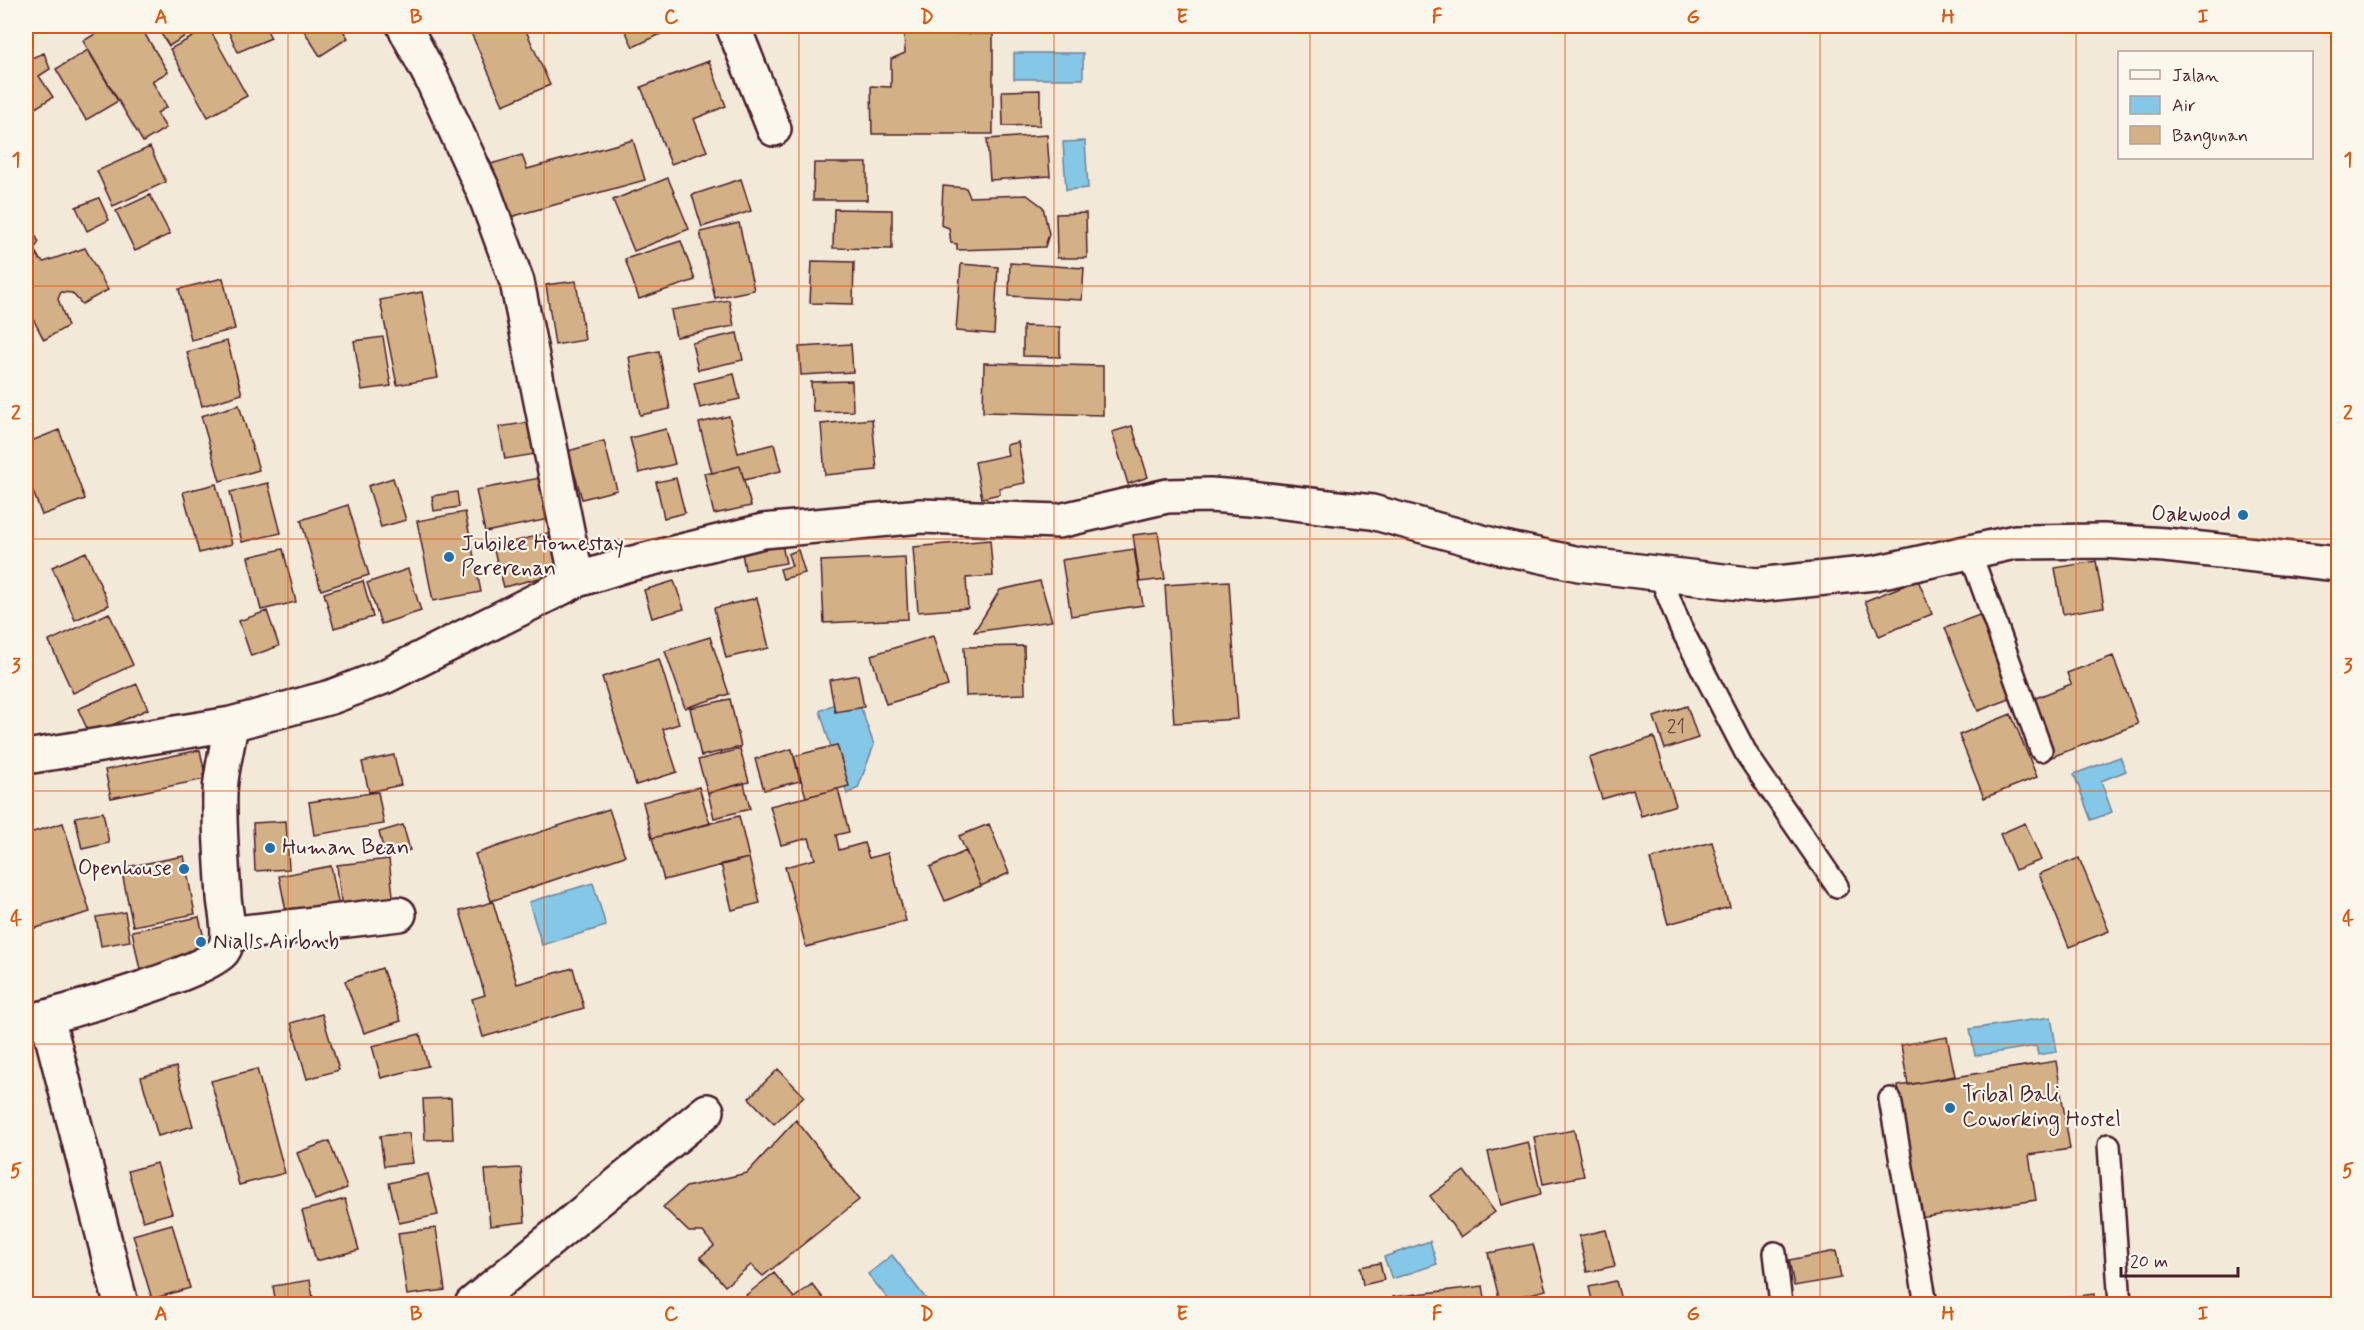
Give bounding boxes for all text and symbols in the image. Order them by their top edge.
text: A [154,4,168,31]
text: B [410,4,423,31]
text: C [664,4,679,31]
text: D [920,4,934,31]
text: E [1176,4,1188,31]
text: F [1432,4,1443,31]
text: G [1686,4,1700,31]
text: H [1941,4,1955,31]
text: I [2198,4,2208,31]
legend [2118,51,2313,159]
text: Jalan [2172,64,2219,88]
text: Air [2172,94,2196,118]
text: Bangunan [2172,124,2248,149]
text: 1 [12,147,20,174]
text: 1 [2344,147,2352,174]
text: 2 [11,400,21,427]
text: 2 [2343,400,2353,427]
place label: Oakwood [2151,501,2231,529]
marker: Oakwood [2236,508,2250,522]
place label: Jubilee Homestay Pererenan [461,530,624,583]
marker: Jubilee Homestay Pererenan [442,550,456,564]
text: 3 [11,653,21,680]
text: 3 [2343,653,2353,680]
house number: 21 [1667,714,1685,741]
place label: Human Bean [282,834,409,862]
marker: Human Bean [263,841,277,855]
place label: Openhouse [78,855,172,883]
marker: Openhouse [177,862,191,876]
text: 4 [10,906,22,933]
text: 4 [2342,906,2354,933]
place label: Nialls Airbnb [213,928,339,956]
marker: Nialls Airbnb [194,935,208,949]
place label: Tribal Bali Coworking Hostel [1962,1081,2121,1137]
marker: Tribal Bali Coworking Hostel [1943,1101,1957,1115]
text: 5 [10,1158,22,1185]
text: 5 [2342,1158,2354,1185]
scale bar [2121,1240,2238,1278]
text: 20 m [2130,1250,2168,1274]
text: A [154,1301,168,1328]
text: B [410,1301,423,1328]
text: C [664,1301,679,1328]
text: D [920,1301,934,1328]
text: E [1176,1301,1188,1328]
text: F [1432,1301,1443,1328]
text: G [1686,1301,1700,1328]
text: H [1941,1301,1955,1328]
text: I [2198,1301,2208,1328]

